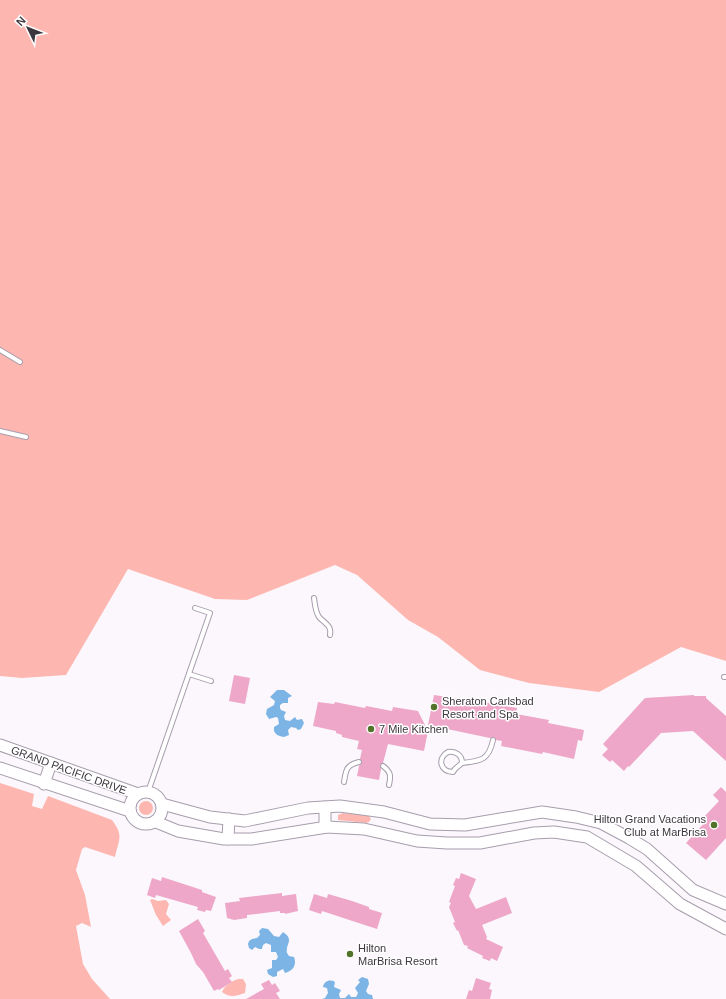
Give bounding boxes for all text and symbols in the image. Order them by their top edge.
north arrow [8,8,48,48]
text: N [14,14,28,28]
place label: Sheraton Carlsbad Resort and Spa [442,695,534,720]
marker: Sheraton Carlsbad Resort and Spa [429,702,439,712]
place label: 7 Mile Kitchen [379,723,448,735]
marker: 7 Mile Kitchen [366,724,376,734]
street label: GRAND PACIFIC DRIVE [10,743,128,797]
place label: Hilton Grand Vacations Club at MarBrisa [594,813,707,838]
marker: Hilton Grand Vacations Club at MarBrisa [709,820,719,830]
place label: Hilton MarBrisa Resort [358,942,437,967]
marker: Hilton MarBrisa Resort [345,949,355,959]

